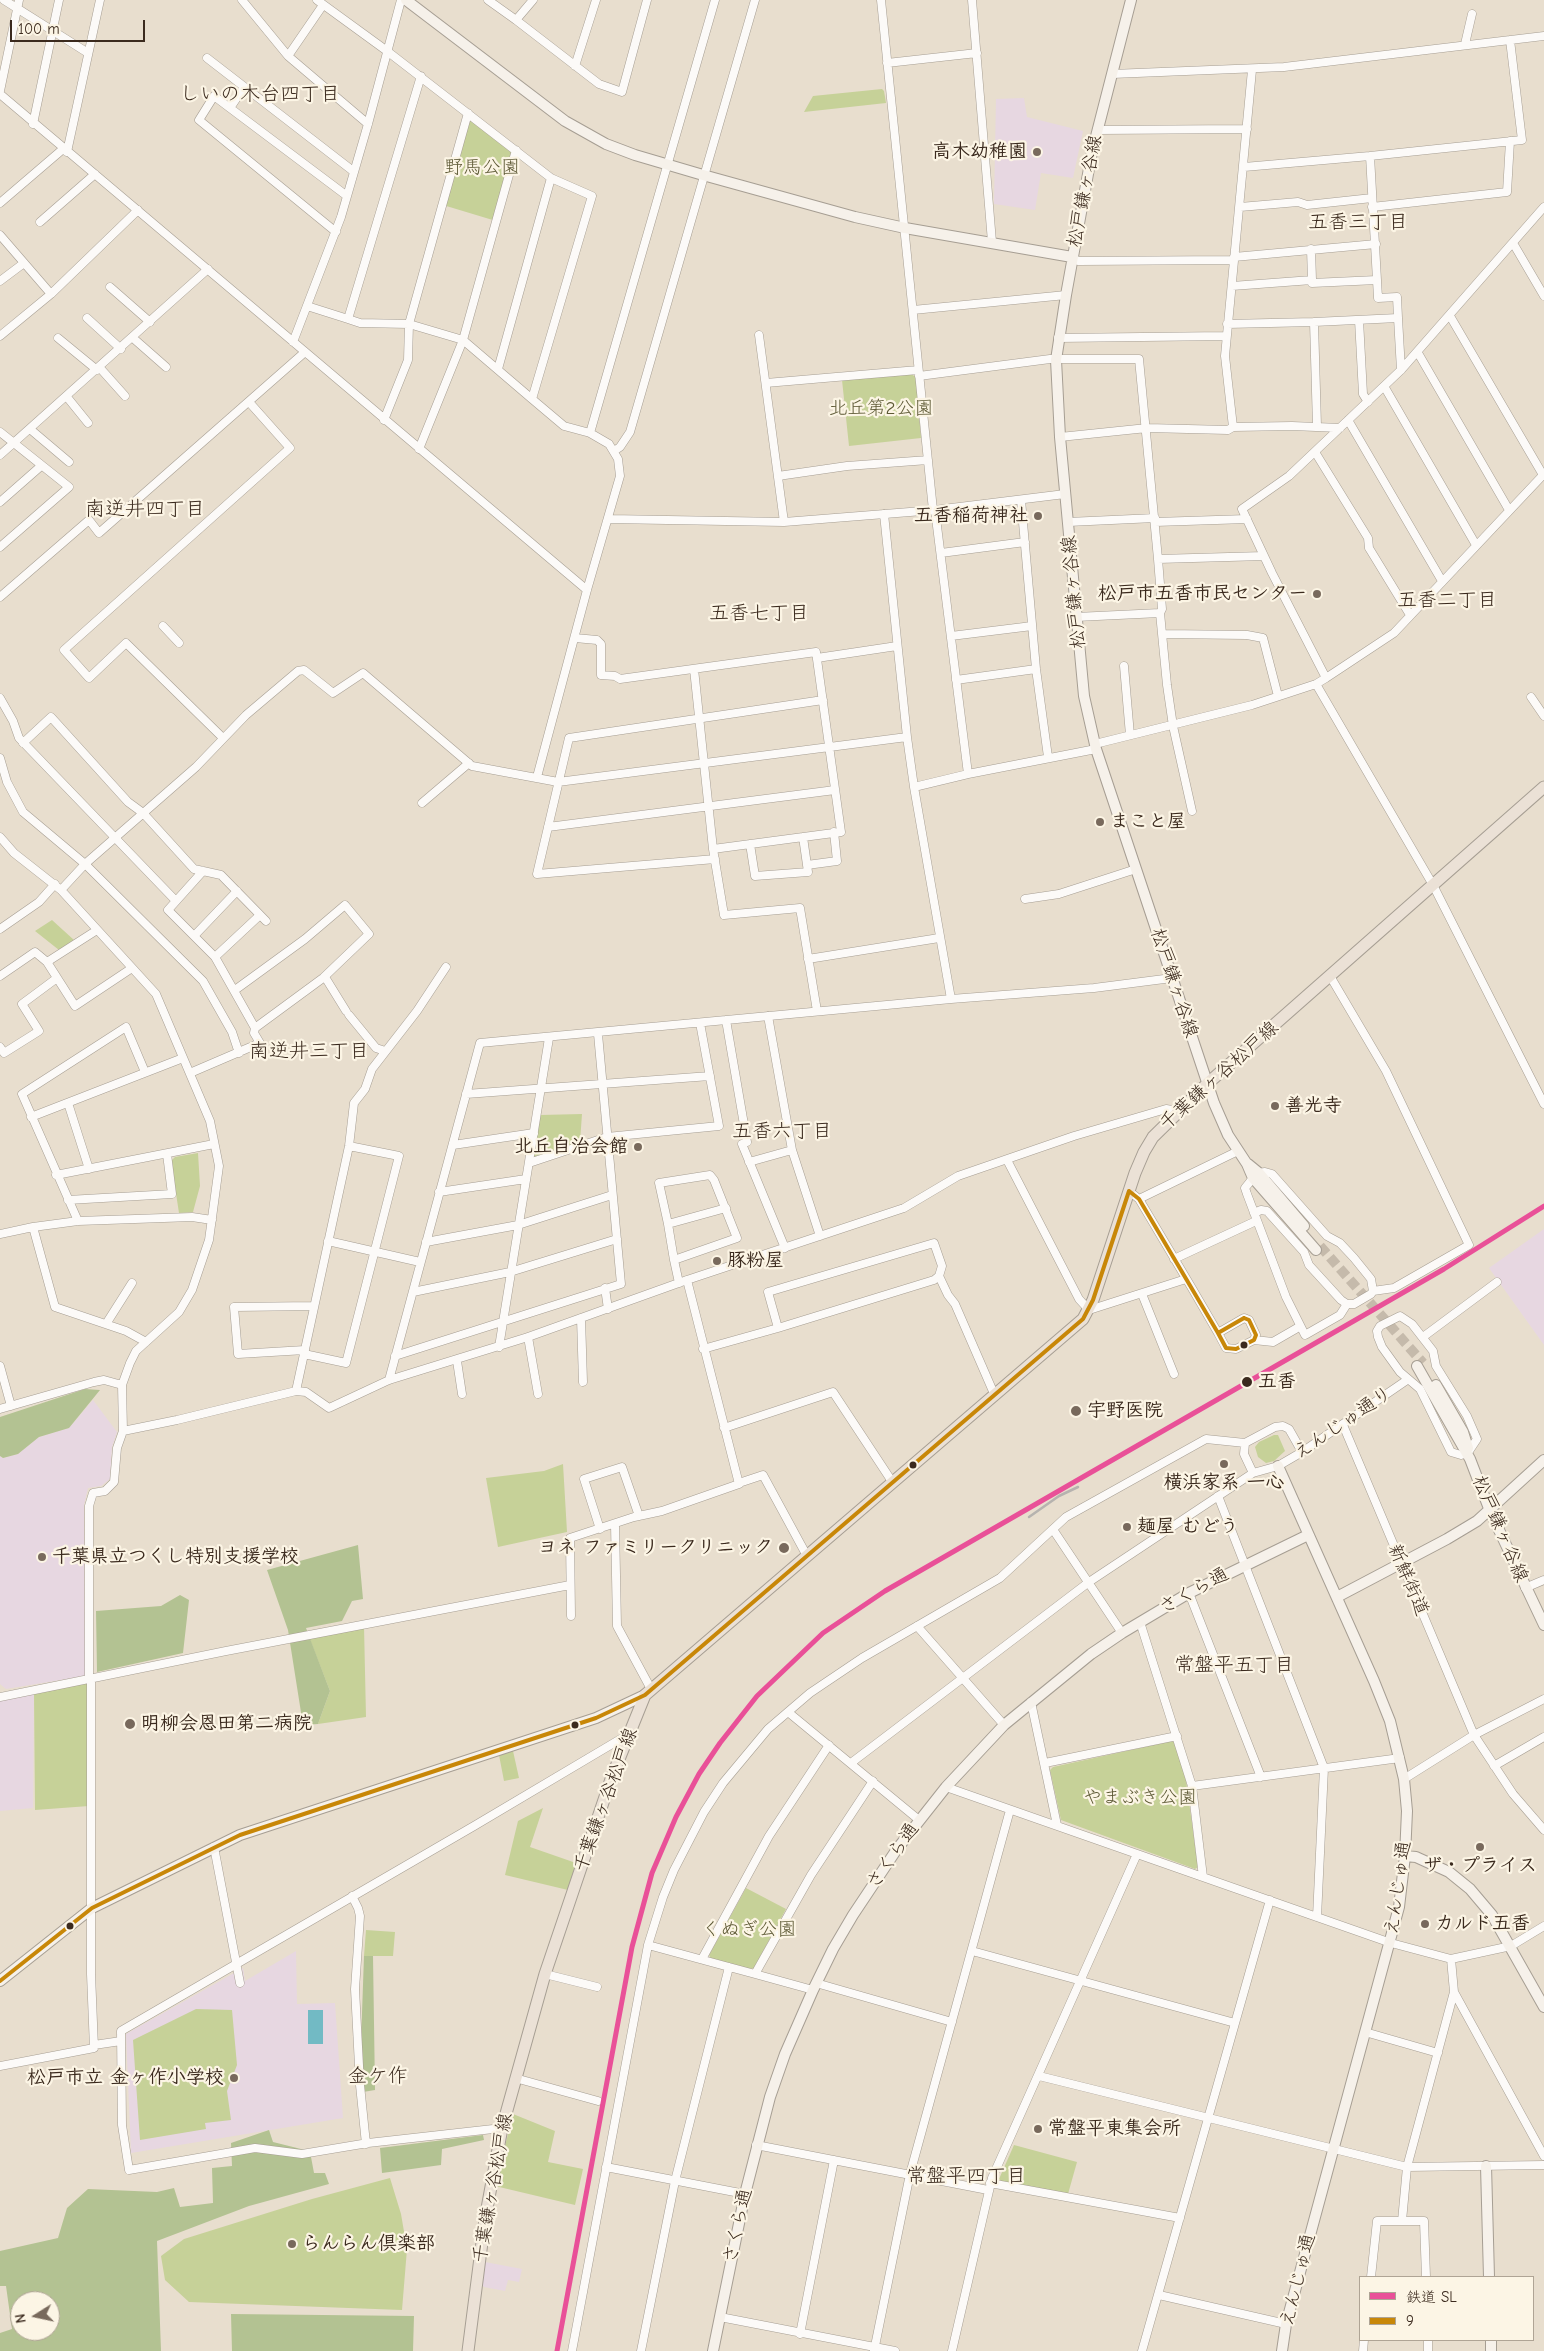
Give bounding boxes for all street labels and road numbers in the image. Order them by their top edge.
street label: 松戸鎌ヶ谷線 [1063,133,1107,249]
street label: 松戸鎌ヶ谷線 [1058,534,1090,650]
street label: 松戸鎌ヶ谷線 [1146,925,1202,1041]
street label: 千葉鎌ヶ谷松戸線 [1155,1017,1283,1135]
street label: えんじゅ通り [1289,1382,1397,1464]
street label: 松戸鎌ヶ谷線 [1467,1472,1533,1586]
street label: 新鮮街道 [1383,1541,1433,1619]
street label: さくら通 [1155,1563,1233,1619]
street label: 千葉鎌ヶ谷松戸線 [569,1725,643,1875]
street label: さくら通 [862,1818,924,1894]
street label: えんじゅ通 [1380,1839,1416,1937]
street label: 千葉鎌ヶ谷松戸線 [469,2111,517,2265]
street label: さくら通 [719,2186,757,2266]
street label: えんじゅ通 [1275,2231,1321,2329]

